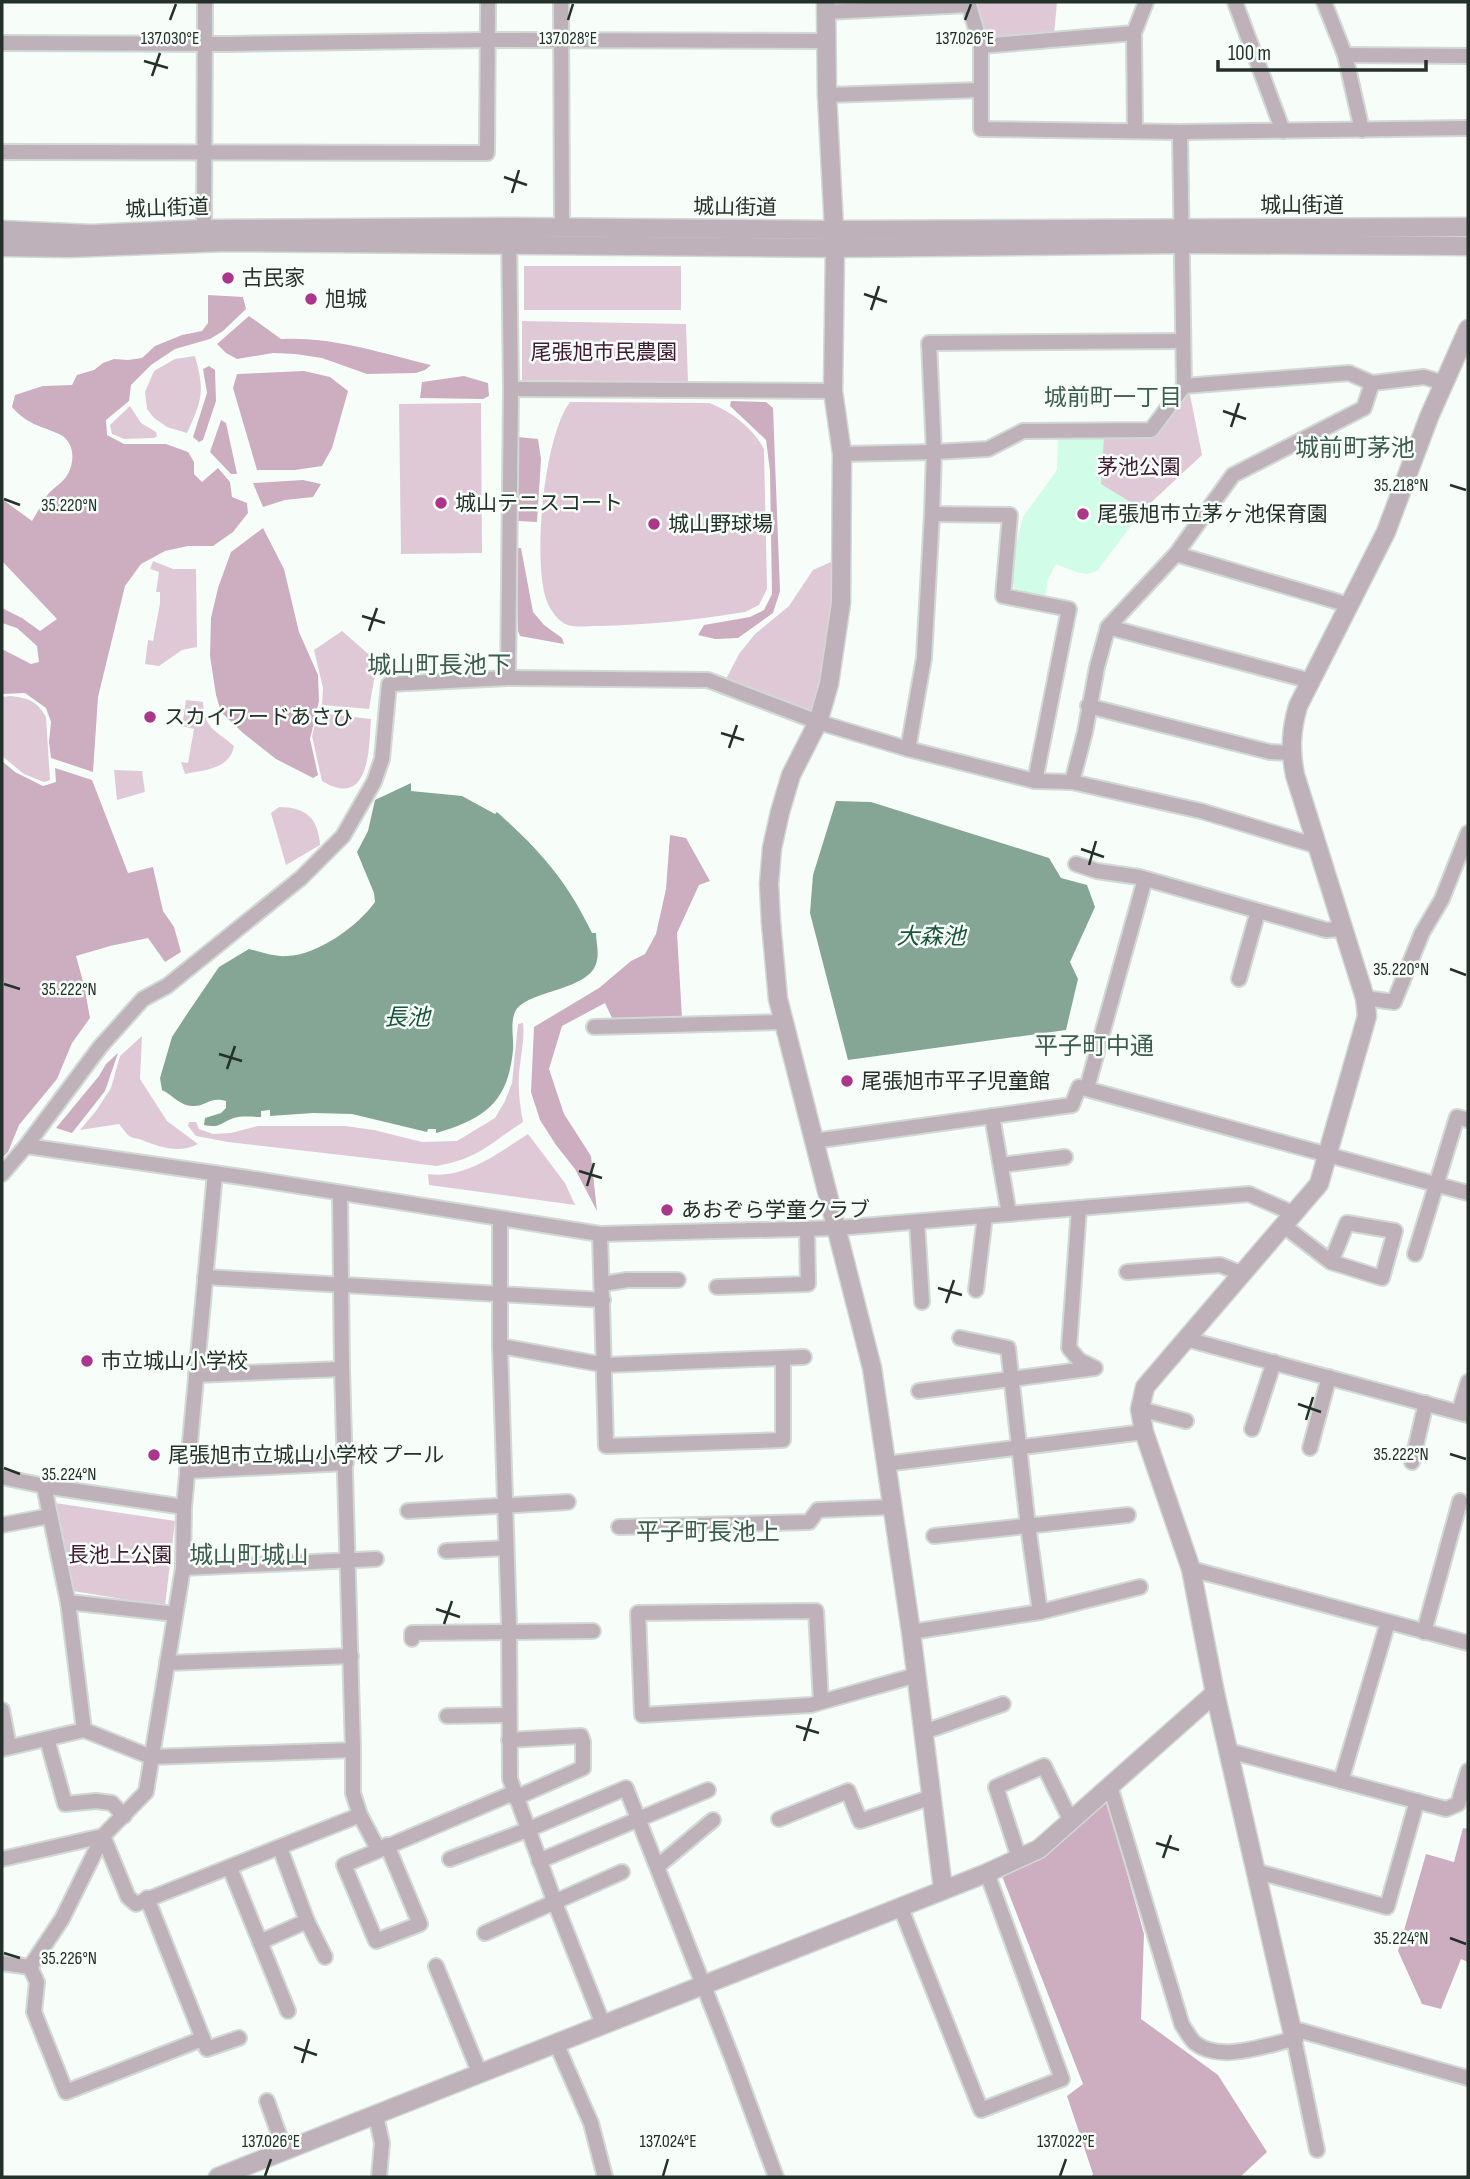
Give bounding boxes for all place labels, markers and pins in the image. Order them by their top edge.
place label: 古民家 [242,266,305,291]
marker: 古民家 [220,270,236,286]
place label: 旭城 [325,287,367,312]
marker: 旭城 [303,291,319,307]
place label: 城山テニスコート [455,491,623,516]
marker: 城山テニスコート [433,495,449,511]
place label: 尾張旭市立茅ヶ池保育園 [1097,502,1328,527]
marker: 尾張旭市立茅ヶ池保育園 [1075,506,1091,522]
place label: 城山野球場 [668,512,773,537]
marker: 城山野球場 [646,516,662,532]
place label: スカイワードあさひ [164,705,353,730]
marker: スカイワードあさひ [142,709,158,725]
place label: 尾張旭市平子児童館 [861,1069,1050,1094]
marker: 尾張旭市平子児童館 [839,1073,855,1089]
place label: あおぞら学童クラブ [681,1198,870,1223]
marker: あおぞら学童クラブ [659,1202,675,1218]
place label: 市立城山小学校 [101,1349,248,1374]
marker: 市立城山小学校 [79,1353,95,1369]
place label: 尾張旭市立城山小学校 プール [168,1443,444,1468]
marker: 尾張旭市立城山小学校 プール [146,1447,162,1463]

